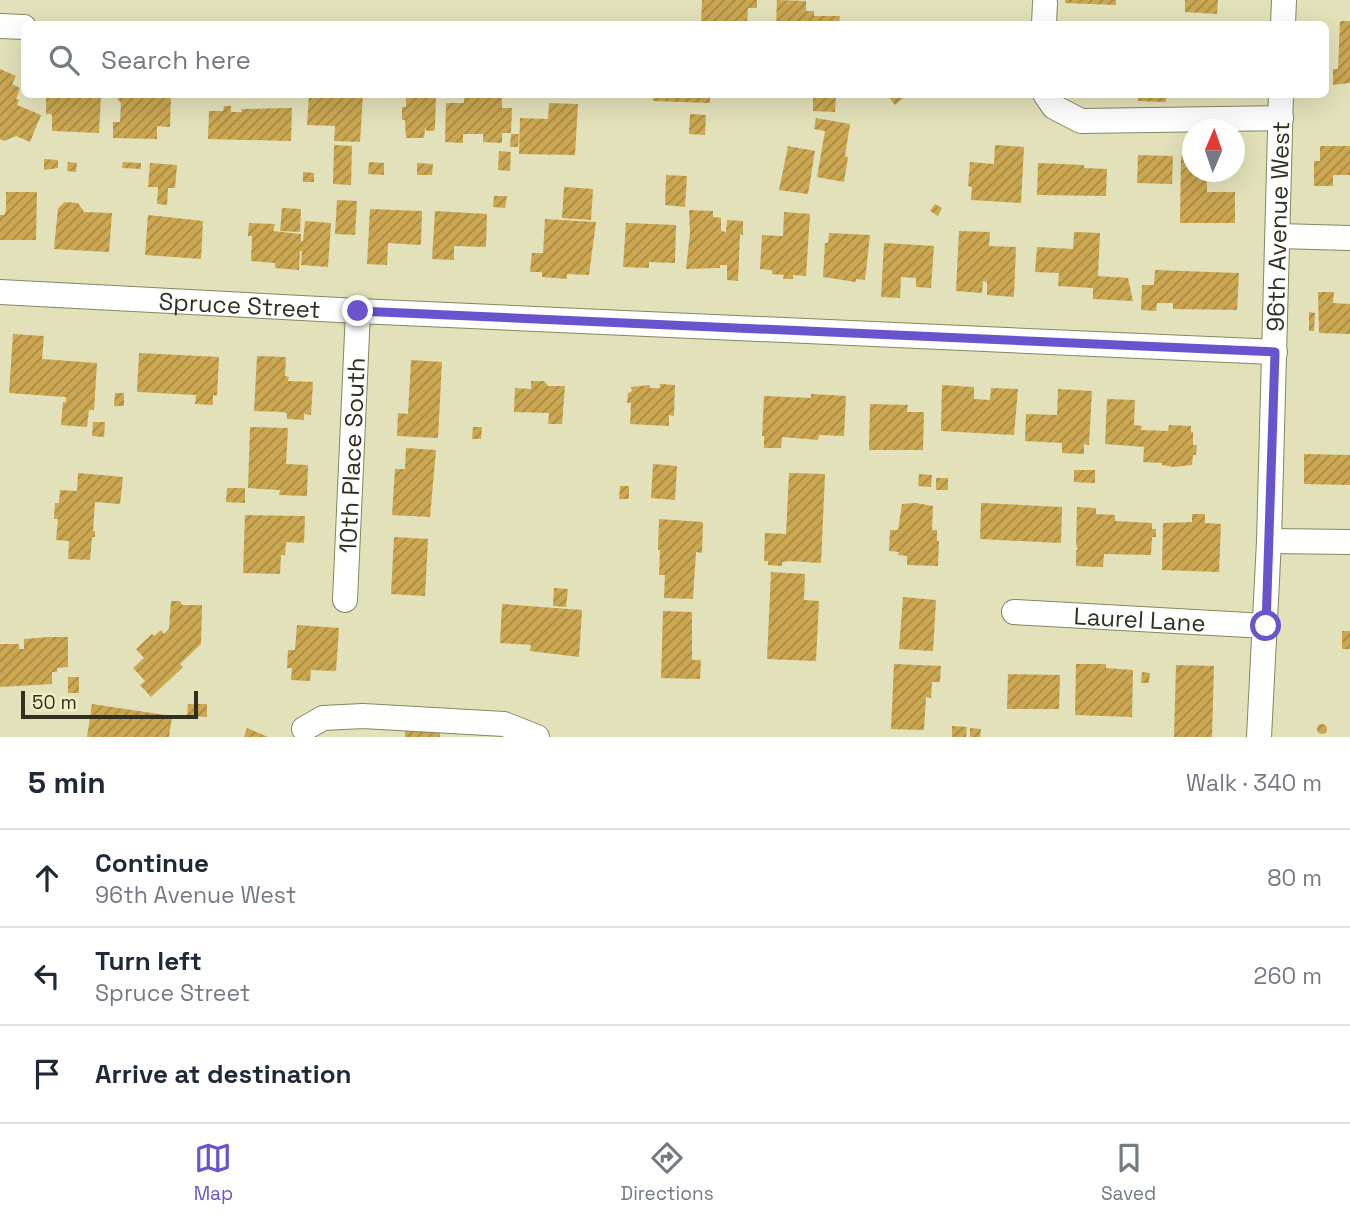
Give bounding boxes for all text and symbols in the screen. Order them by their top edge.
search box [21,21,1329,98]
icon: search [45,41,83,79]
text: Search here [101,43,251,77]
north arrow [1182,119,1245,182]
street label: 96th Avenue West [1259,121,1296,332]
street label: Spruce Street [158,285,321,324]
route end [342,295,373,326]
street label: 10th Place South [332,357,371,554]
street label: Laurel Lane [1073,600,1207,638]
route start [1250,610,1281,641]
scale bar [21,688,198,720]
text: 50 m [32,690,77,715]
text: 5 min [28,763,106,802]
text: Walk · 340 m [1186,768,1322,798]
text: Continue [95,846,209,880]
icon: ahead [28,859,66,897]
text: 80 m [1267,863,1322,893]
text: 96th Avenue West [95,880,296,910]
text: Turn left [95,944,202,978]
icon: left [28,957,66,995]
text: 260 m [1254,961,1322,991]
text: Spruce Street [95,978,250,1008]
icon: arrive [28,1055,66,1093]
text: Arrive at destination [95,1057,352,1091]
tab: Map [194,1139,233,1206]
tab: Directions [621,1139,714,1206]
tab: Saved [1101,1139,1156,1206]

